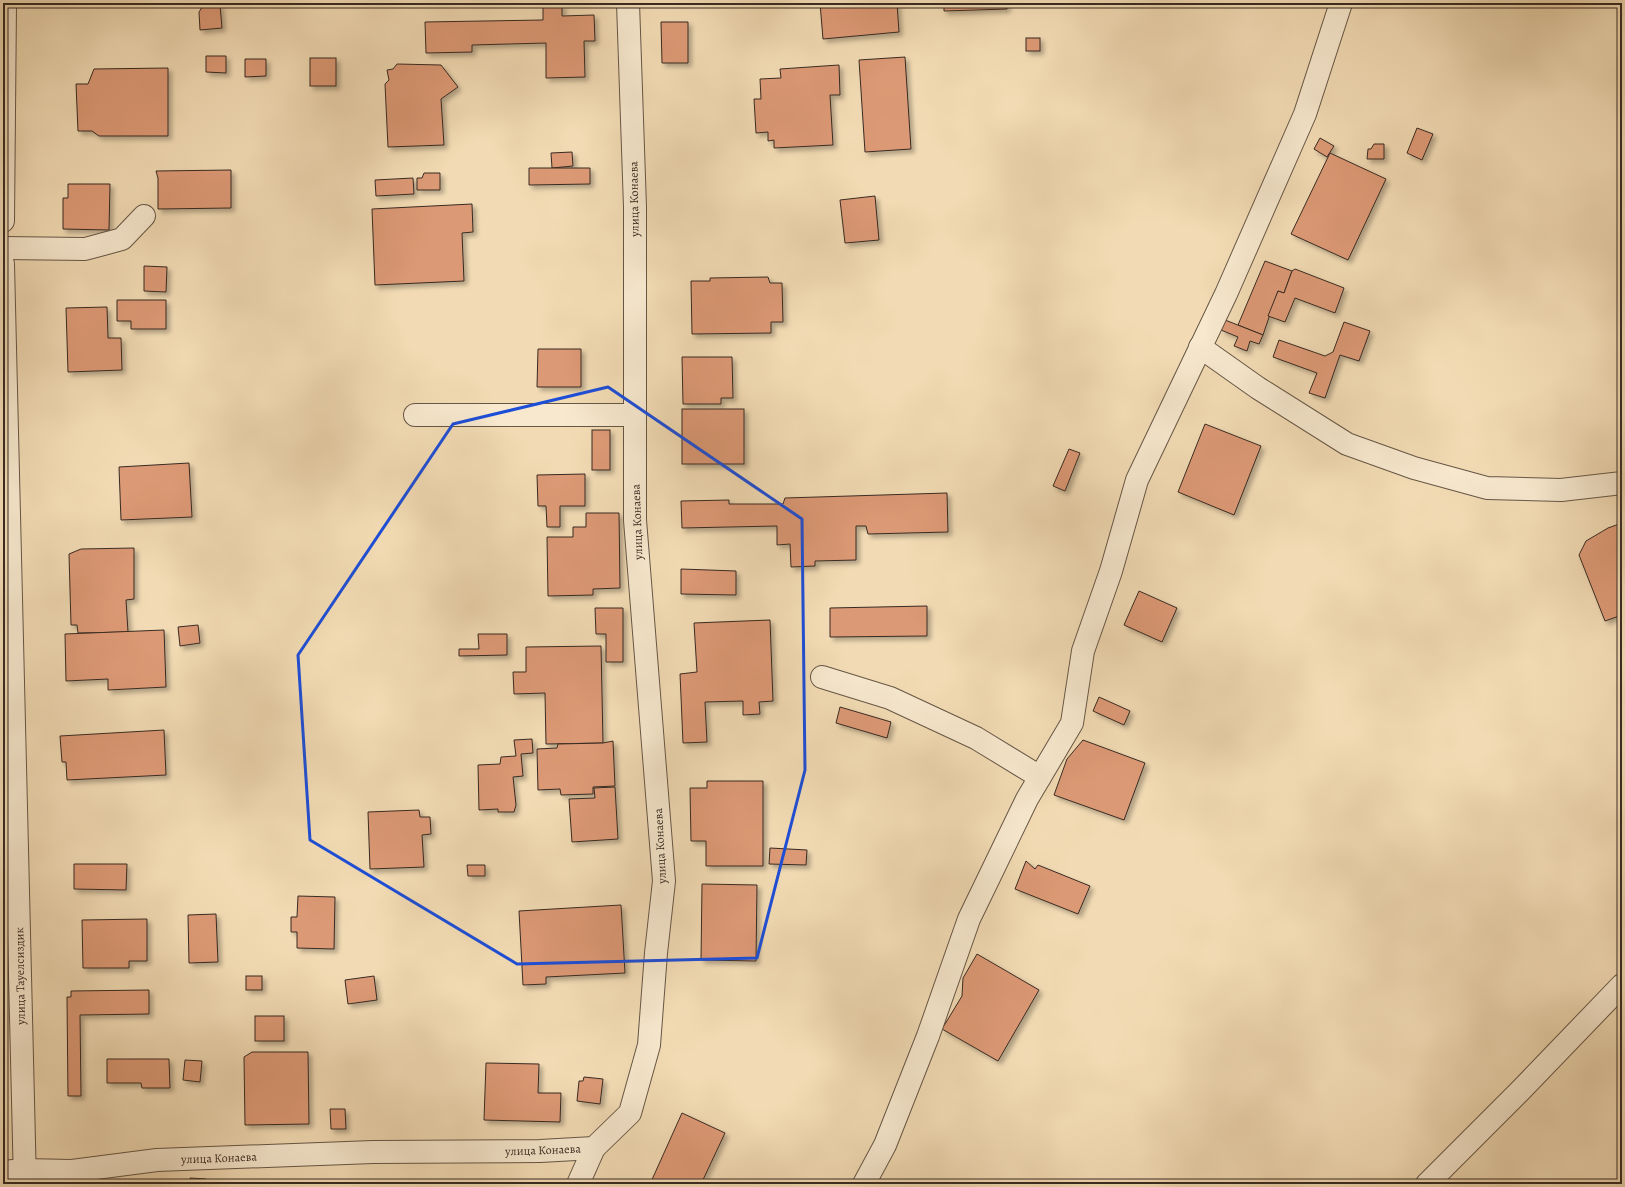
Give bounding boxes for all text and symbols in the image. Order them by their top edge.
street label: улица Конаева [625,161,643,238]
street label: улица Конаева [628,483,646,561]
street label: улица Конаева [650,807,670,885]
street label: улица Тауелсиздик [11,927,29,1026]
street label: улица Конаева [504,1141,582,1159]
street label: улица Конаева [180,1149,258,1167]

